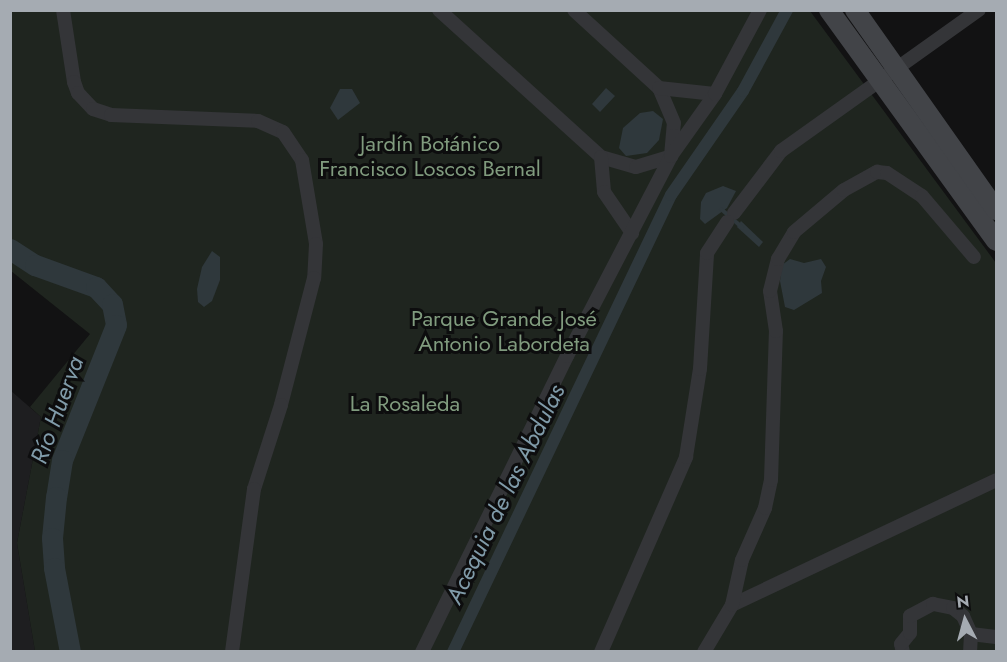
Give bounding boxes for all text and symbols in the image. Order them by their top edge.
park label: Jardín Botánico Francisco Loscos Bernal [319,130,541,182]
park label: Parque Grande José Antonio Labordeta [411,305,597,356]
water label: Río Huerva [24,352,90,468]
water label: Acequia de las Abdulas [439,380,571,608]
park label: La Rosaleda [350,391,460,417]
text: N [956,589,971,614]
north arrow [935,590,995,650]

